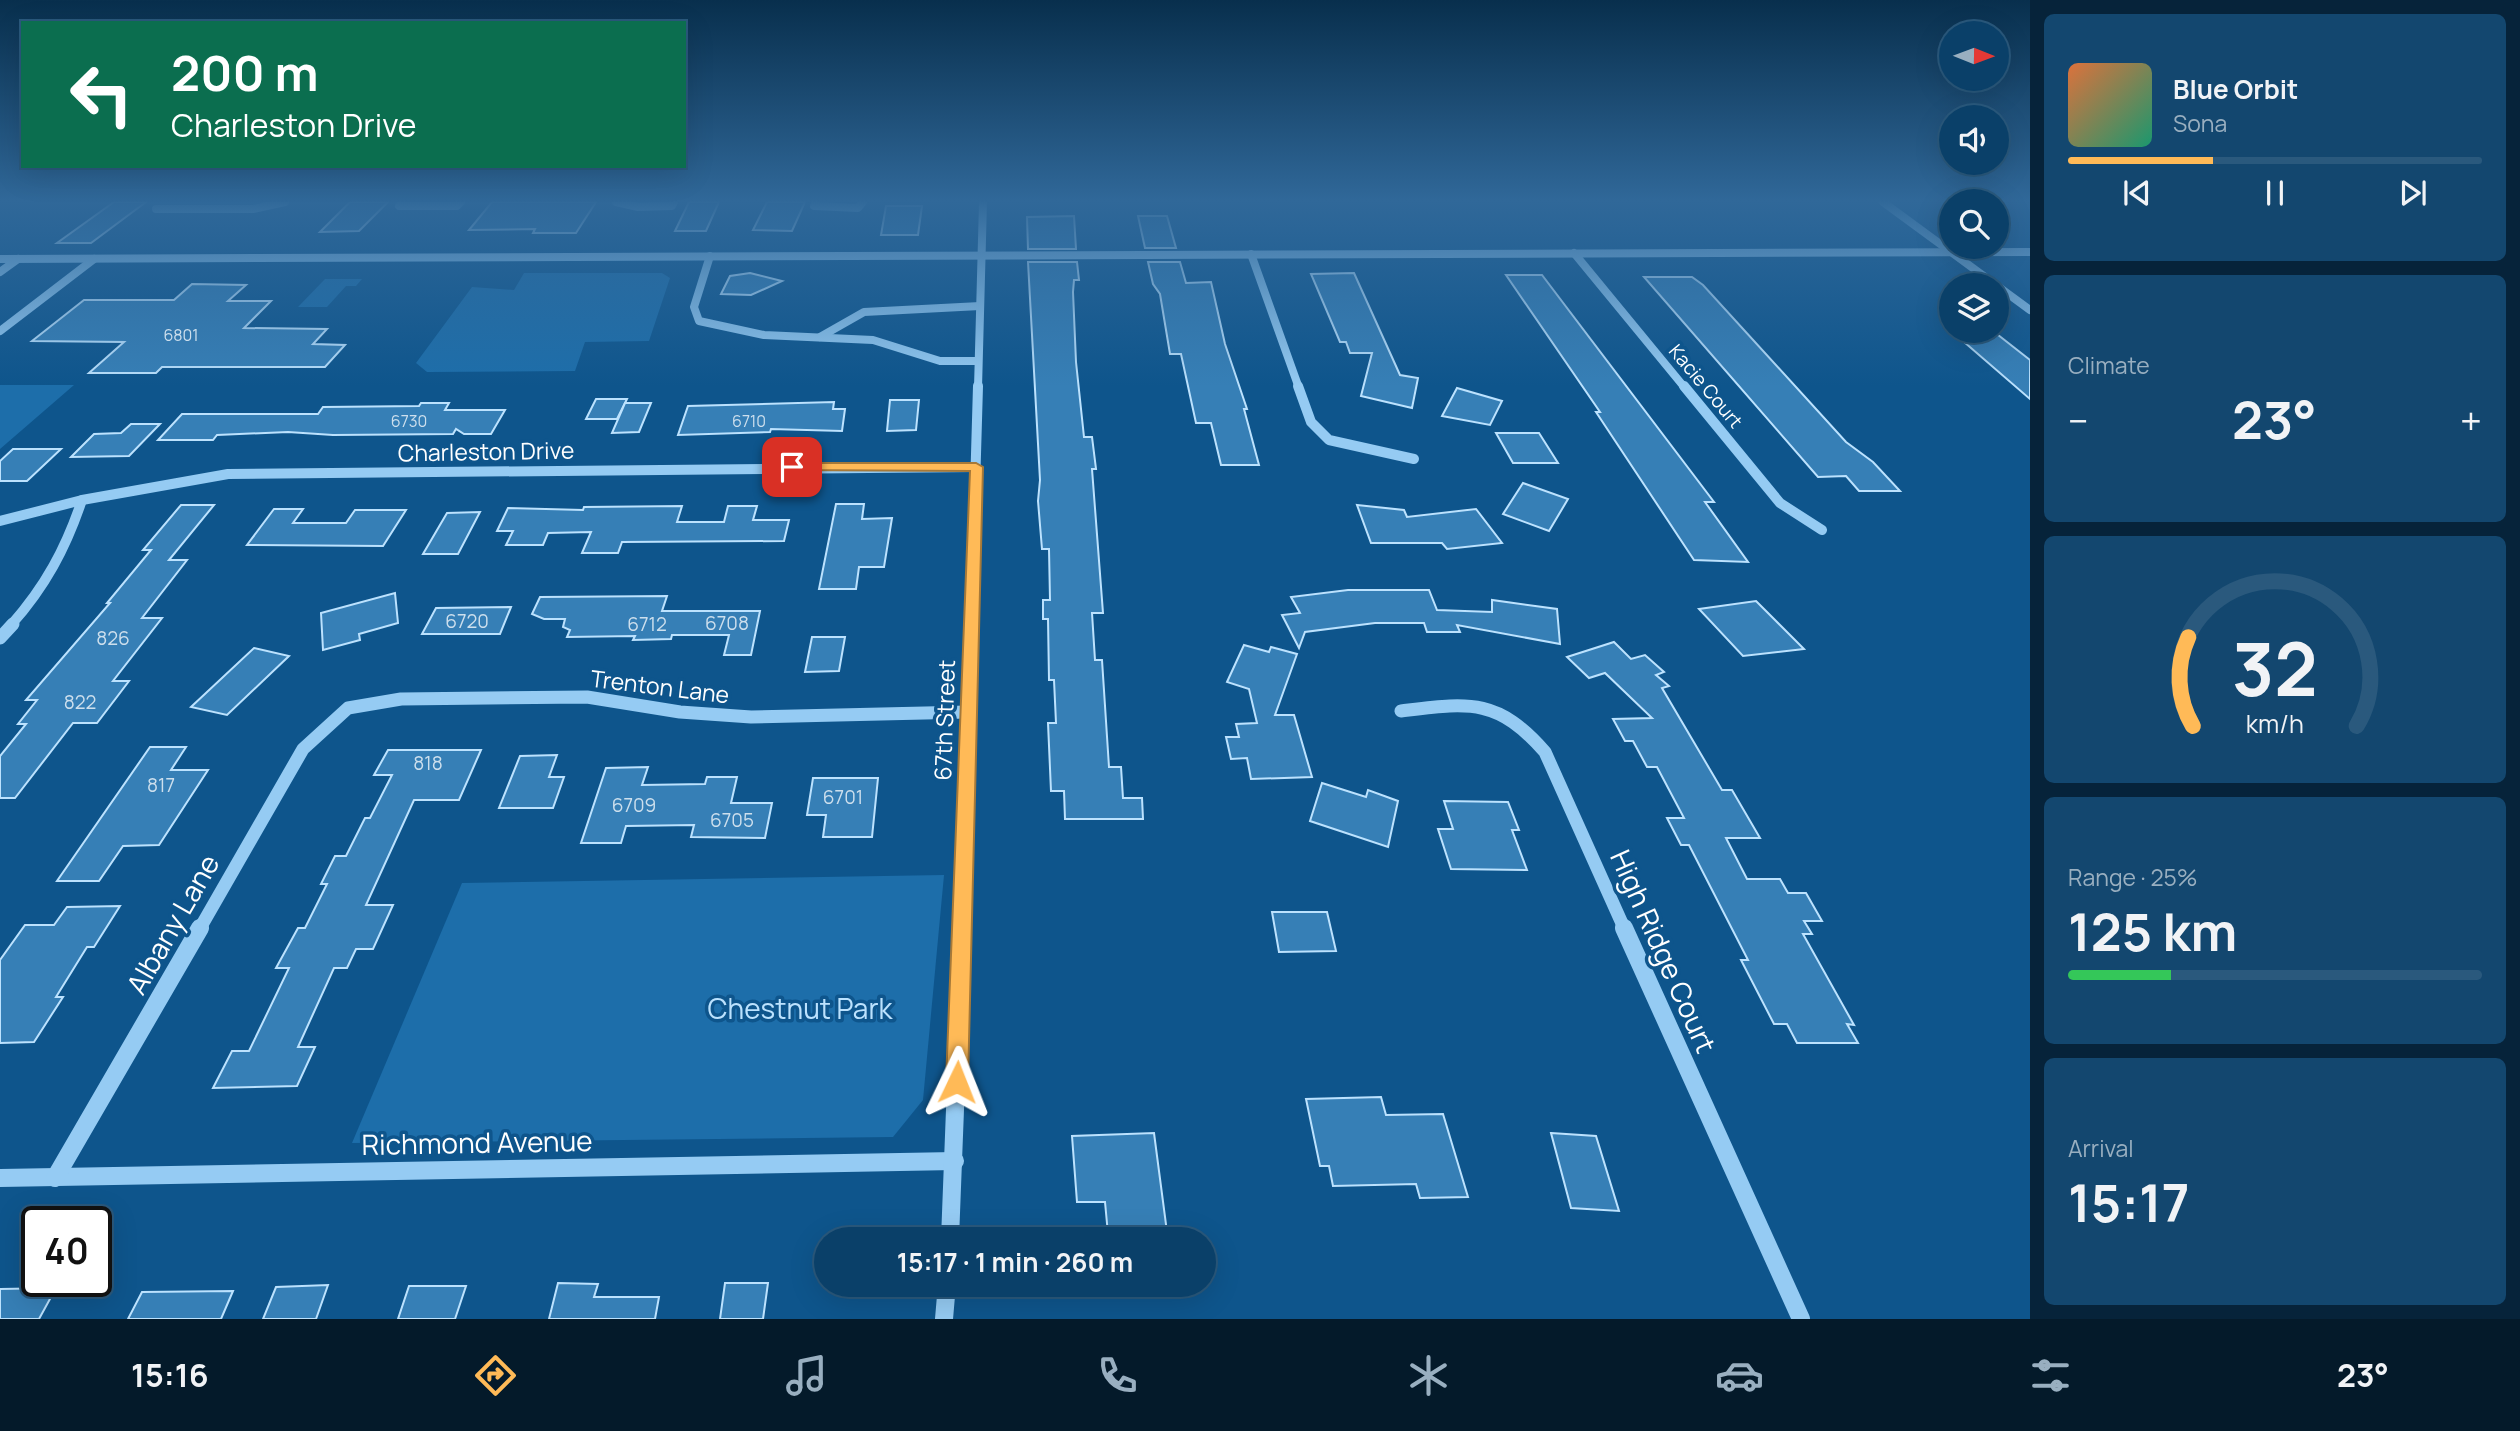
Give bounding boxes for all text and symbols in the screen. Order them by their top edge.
north arrow [1939,21,2009,91]
map controls [1939,21,2009,343]
text: 200 m [171,39,319,106]
icon: left [56,49,147,140]
text: Blue Orbit [2173,71,2298,107]
text: Charleston Drive [171,103,417,147]
button: sound [1939,105,2009,175]
text: Sona [2173,107,2227,139]
icon: previous [2118,174,2156,212]
icon: pause [2256,174,2294,212]
icon: next [2394,174,2432,212]
button: search [1939,189,2009,259]
button: layers [1939,273,2009,343]
house number: 6801 [163,324,199,346]
street label: Kacie Court [1663,339,1749,433]
text: Climate [2068,349,2150,381]
text: 23° [2232,384,2317,455]
text: − [2068,394,2089,446]
text: + [2460,394,2482,446]
house number: 6730 [391,410,427,432]
house number: 6710 [732,410,766,432]
street label: Charleston Drive [397,433,575,469]
pin [762,437,822,497]
icon: arrive [773,448,811,486]
house number: 6720 [445,608,489,634]
house number: 6708 [705,610,749,636]
house number: 6712 [627,611,667,637]
text: 32 [2232,618,2318,718]
house number: 826 [96,625,130,651]
street label: 67th Street [926,659,962,781]
street label: Trenton Lane [589,662,731,710]
house number: 822 [64,689,96,715]
text: km/h [2246,705,2304,740]
house number: 818 [413,750,443,776]
house number: 817 [147,772,175,798]
house number: 6701 [823,784,863,810]
house number: 6709 [612,792,656,818]
house number: 6705 [710,807,754,833]
street label: High Ridge Court [1602,844,1726,1058]
street label: Albany Lane [117,847,227,1001]
text: Range · 25% [2068,861,2198,893]
text: 125 km [2068,896,2237,967]
park label: Chestnut Park [708,989,894,1027]
position arrow [920,1045,994,1119]
street label: Richmond Avenue [361,1121,593,1163]
text: Arrival [2068,1132,2134,1164]
text: 15:17 [2068,1167,2190,1238]
speed limit sign: 40 [21,1206,112,1297]
text: 15:17 · 1 min · 260 m [897,1244,1133,1280]
icon: directions [471,1351,520,1400]
icon: music [782,1351,831,1400]
icon: phone [1093,1351,1142,1400]
icon: climate [1404,1351,1453,1400]
icon: car [1715,1351,1764,1400]
icon: filters [2026,1351,2075,1400]
text: 15:16 [131,1353,209,1397]
text: 23° [2337,1353,2389,1397]

